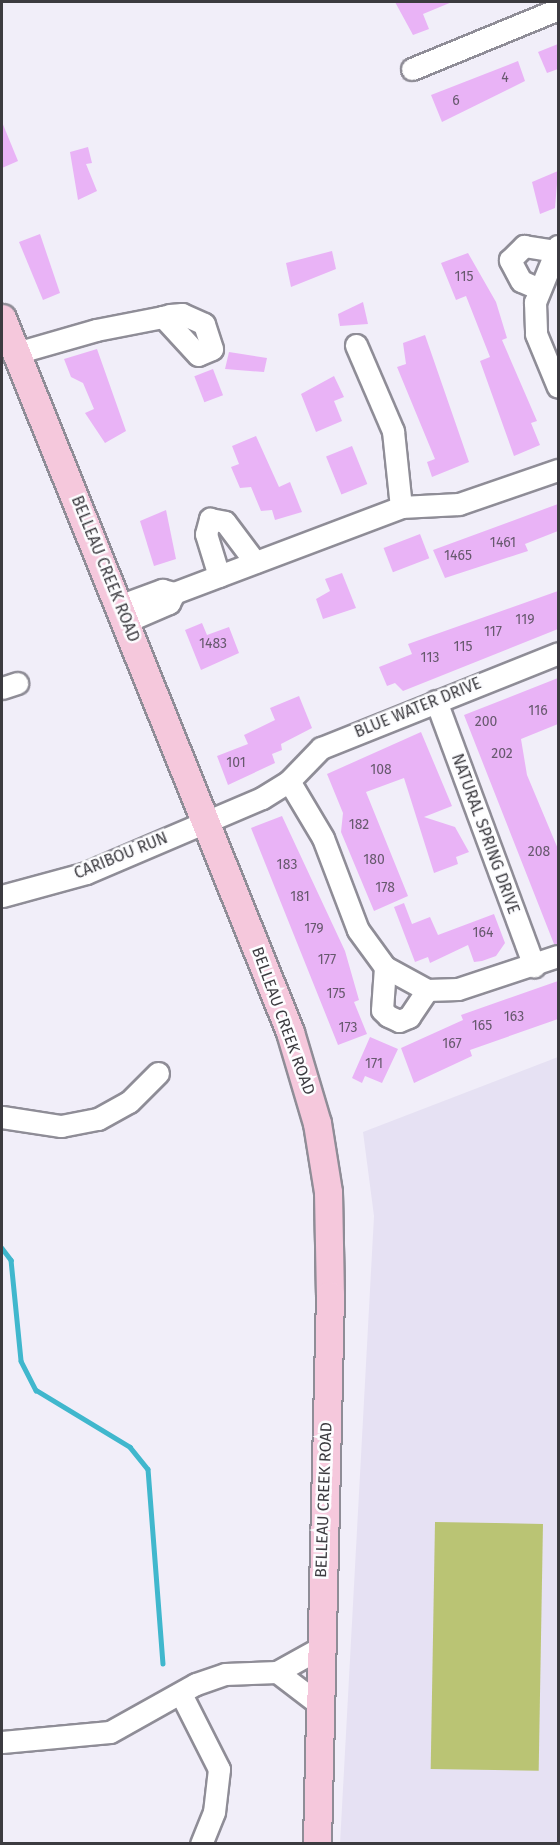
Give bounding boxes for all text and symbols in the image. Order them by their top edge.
house number: 4 [501,70,509,86]
house number: 6 [452,93,460,109]
house number: 115 [455,269,473,285]
street label: BELLEAU CREEK ROAD [67,493,143,645]
house number: 1461 [490,535,516,551]
house number: 1465 [444,548,472,564]
house number: 119 [515,612,535,628]
house number: 117 [484,624,502,640]
house number: 1483 [199,636,227,652]
house number: 115 [454,639,472,655]
house number: 113 [421,650,439,666]
street label: BLUE WATER DRIVE [352,674,484,742]
house number: 116 [528,703,548,719]
house number: 200 [475,714,497,730]
house number: 202 [491,746,513,762]
street label: NATURAL SPRING DRIVE [447,751,523,917]
house number: 101 [226,755,246,771]
house number: 108 [370,762,392,778]
house number: 182 [349,817,369,833]
street label: CARIBOU RUN [71,829,171,883]
house number: 208 [528,844,550,860]
house number: 180 [363,852,385,868]
house number: 183 [277,857,297,873]
house number: 178 [375,880,395,896]
house number: 181 [290,889,310,905]
house number: 179 [304,921,324,937]
house number: 164 [473,925,493,941]
street label: BELLEAU CREEK ROAD [247,944,319,1098]
house number: 177 [318,952,336,968]
house number: 175 [326,986,346,1002]
house number: 163 [504,1009,524,1025]
house number: 165 [472,1018,492,1034]
house number: 173 [338,1020,358,1036]
house number: 167 [442,1036,462,1052]
house number: 171 [365,1056,383,1072]
street label: BELLEAU CREEK ROAD [312,1422,336,1578]

